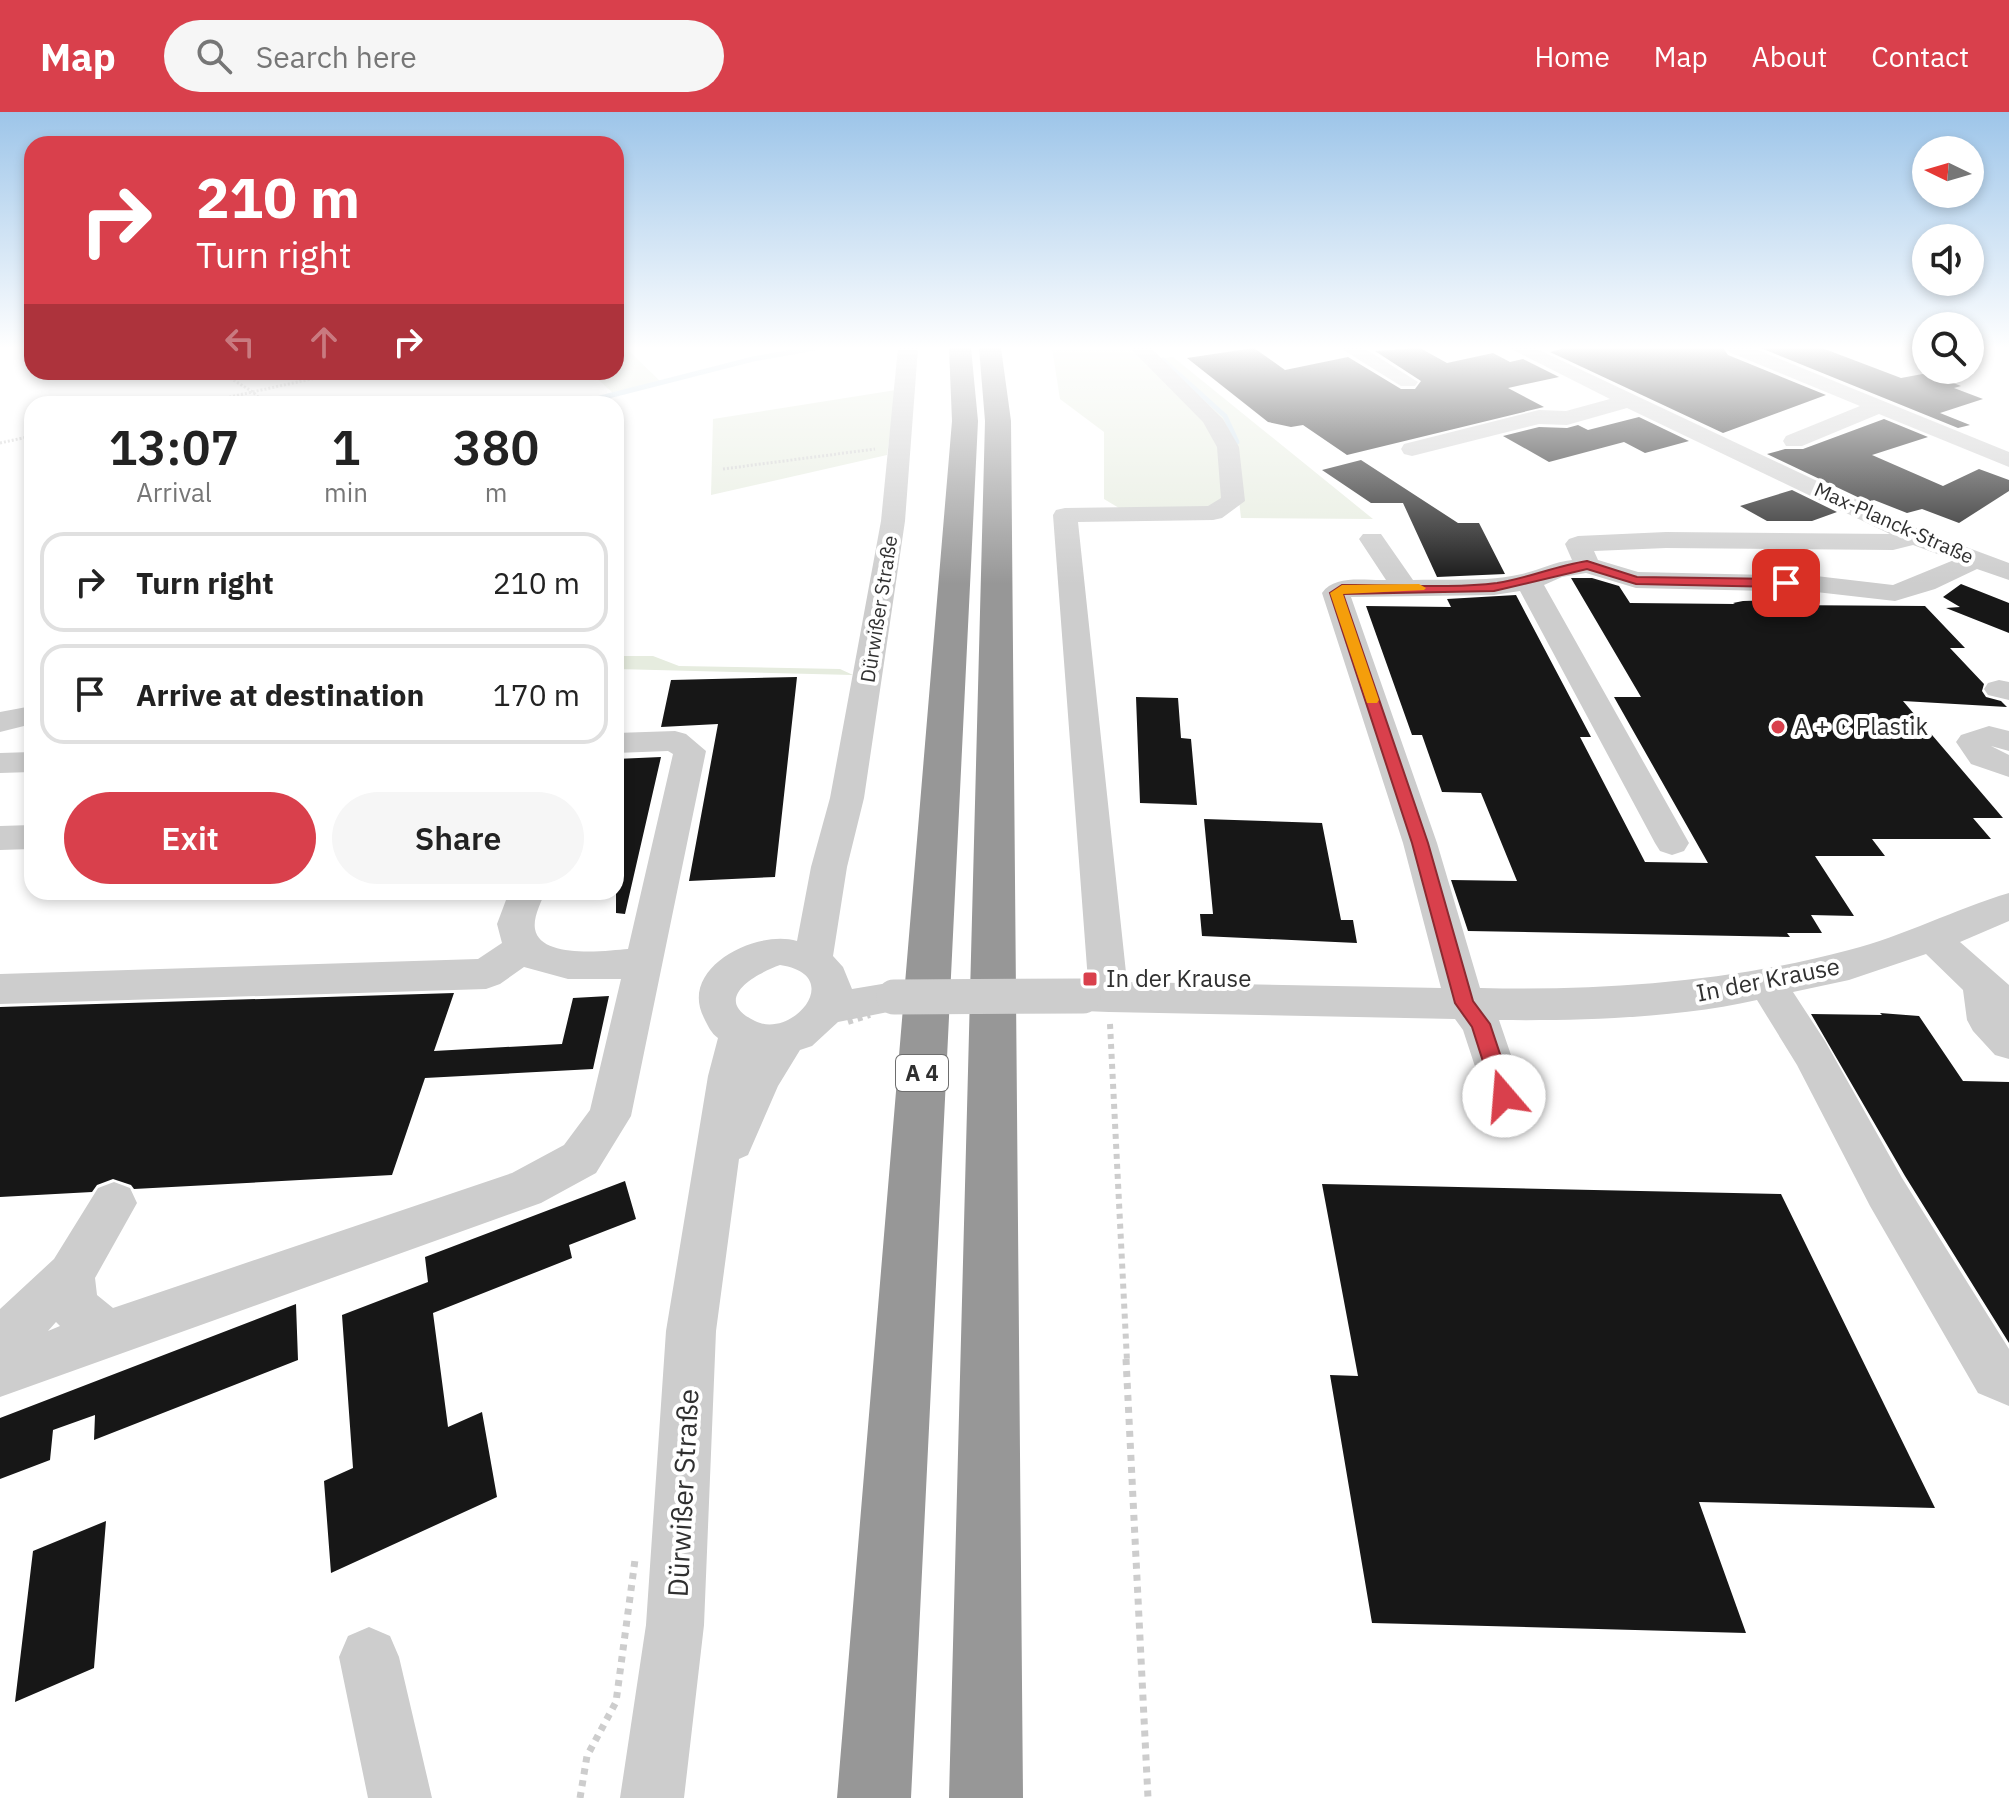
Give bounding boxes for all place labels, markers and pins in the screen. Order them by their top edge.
pin [1752,549,1820,617]
place label: A + C Plastik [1794,710,1929,742]
marker: A + C Plastik [1769,718,1787,736]
place label: In der Krause [1106,962,1251,994]
marker: In der Krause [1081,970,1099,988]

